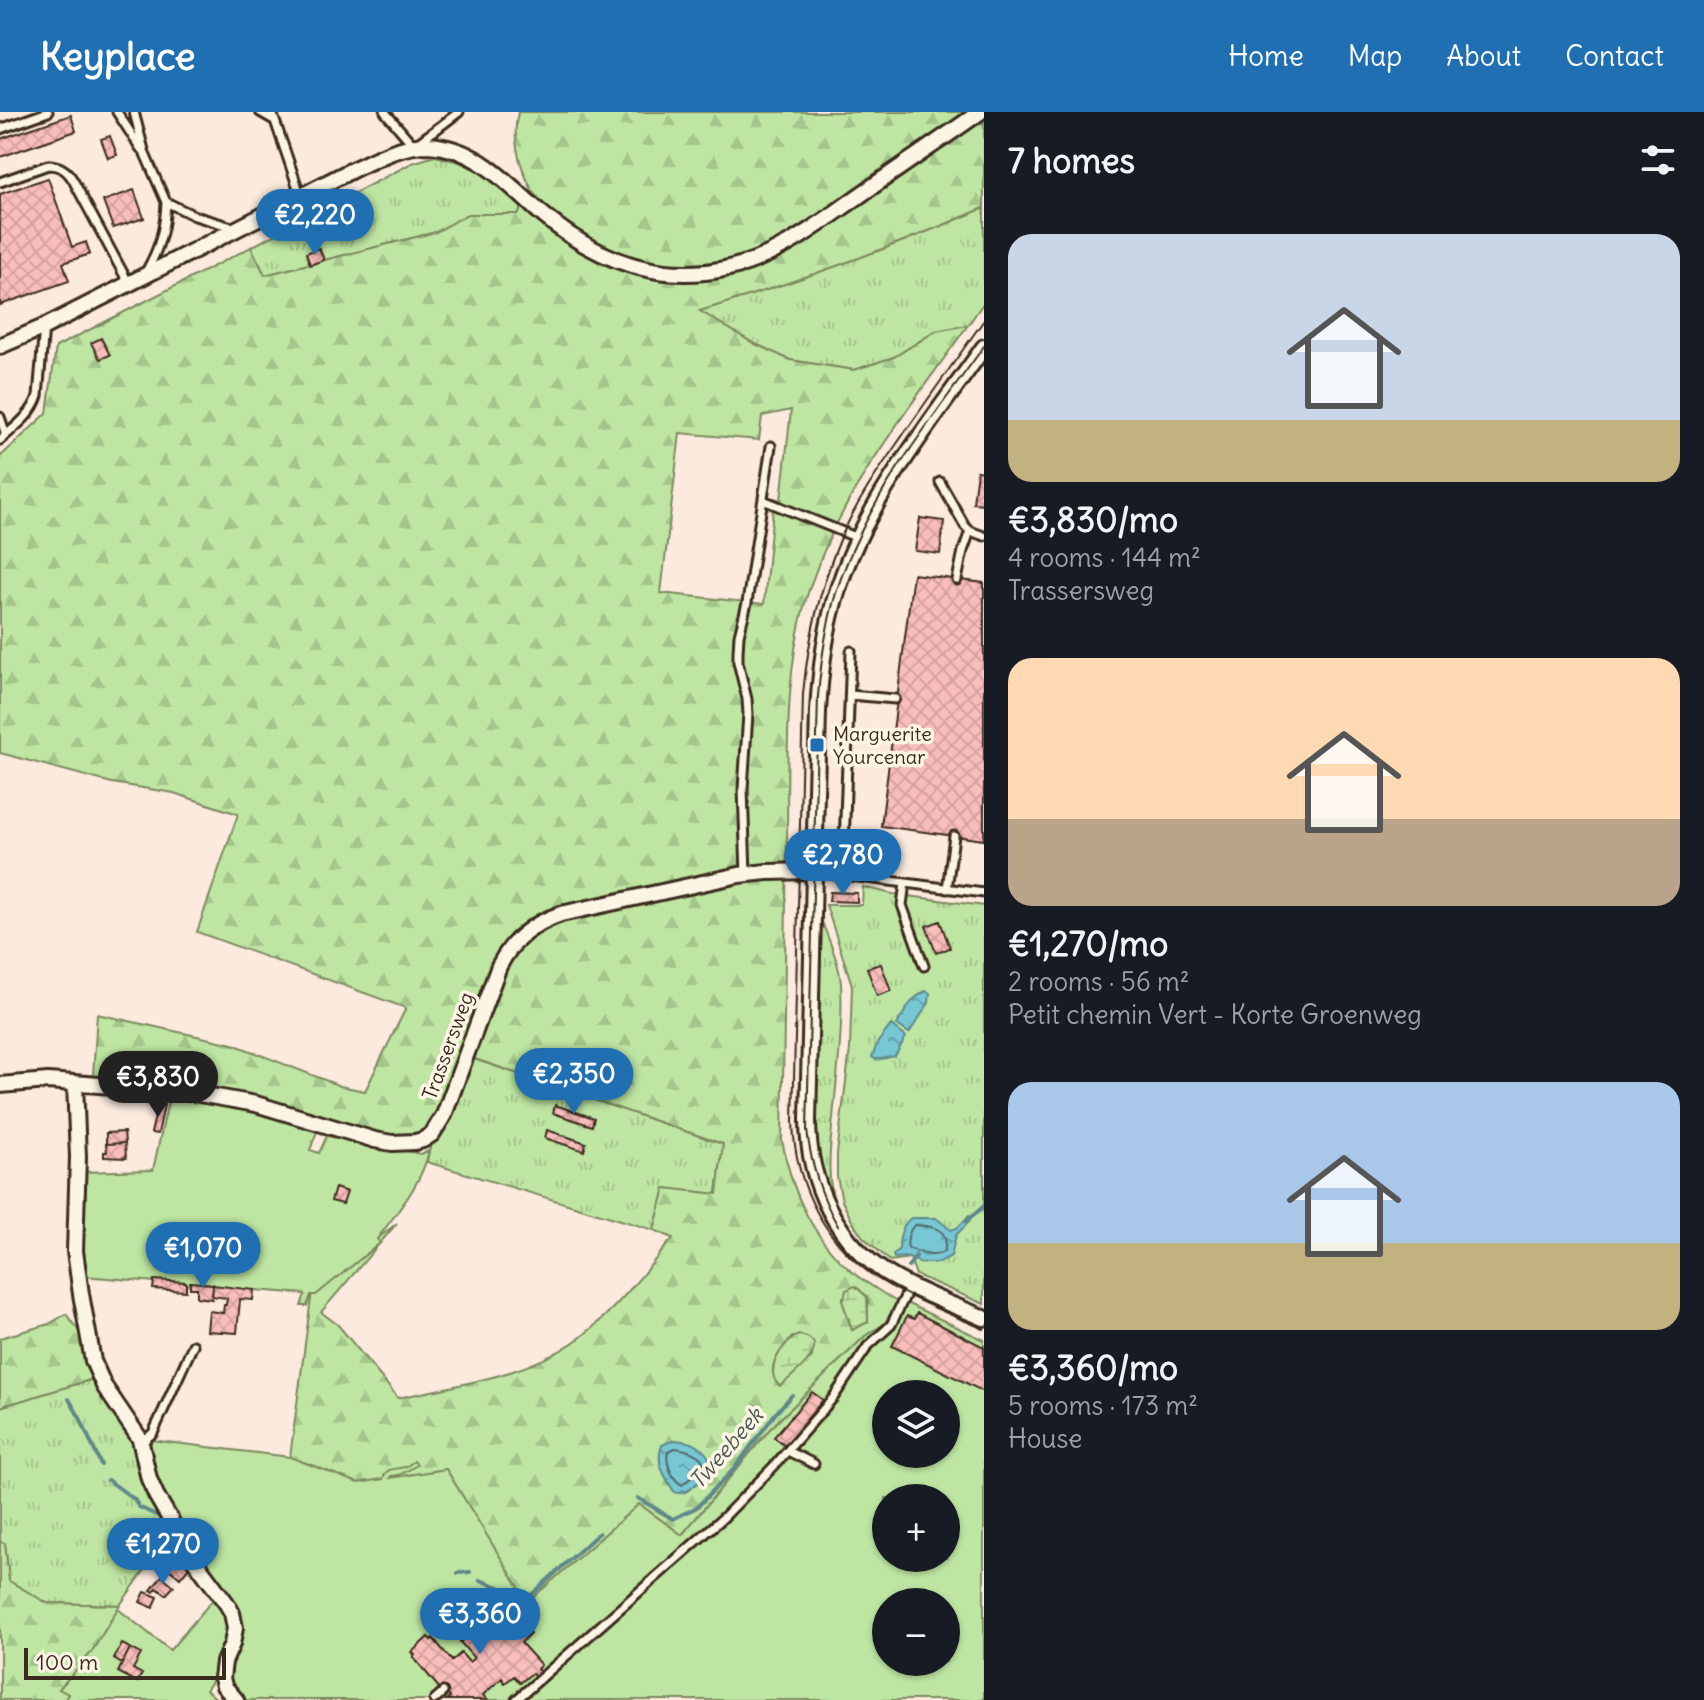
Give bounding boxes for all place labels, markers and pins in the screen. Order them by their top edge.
pin: €2,220 [250,189,380,257]
place label: Marguerite Yourcenar [833,721,932,769]
marker: Marguerite Yourcenar [808,736,826,754]
pin: €2,780 [778,829,908,897]
pin: €2,350 [509,1048,639,1116]
pin: €3,830 [93,1051,223,1119]
pin: €1,070 [138,1222,268,1290]
pin: €1,270 [98,1518,228,1586]
pin: €3,360 [415,1588,545,1656]

